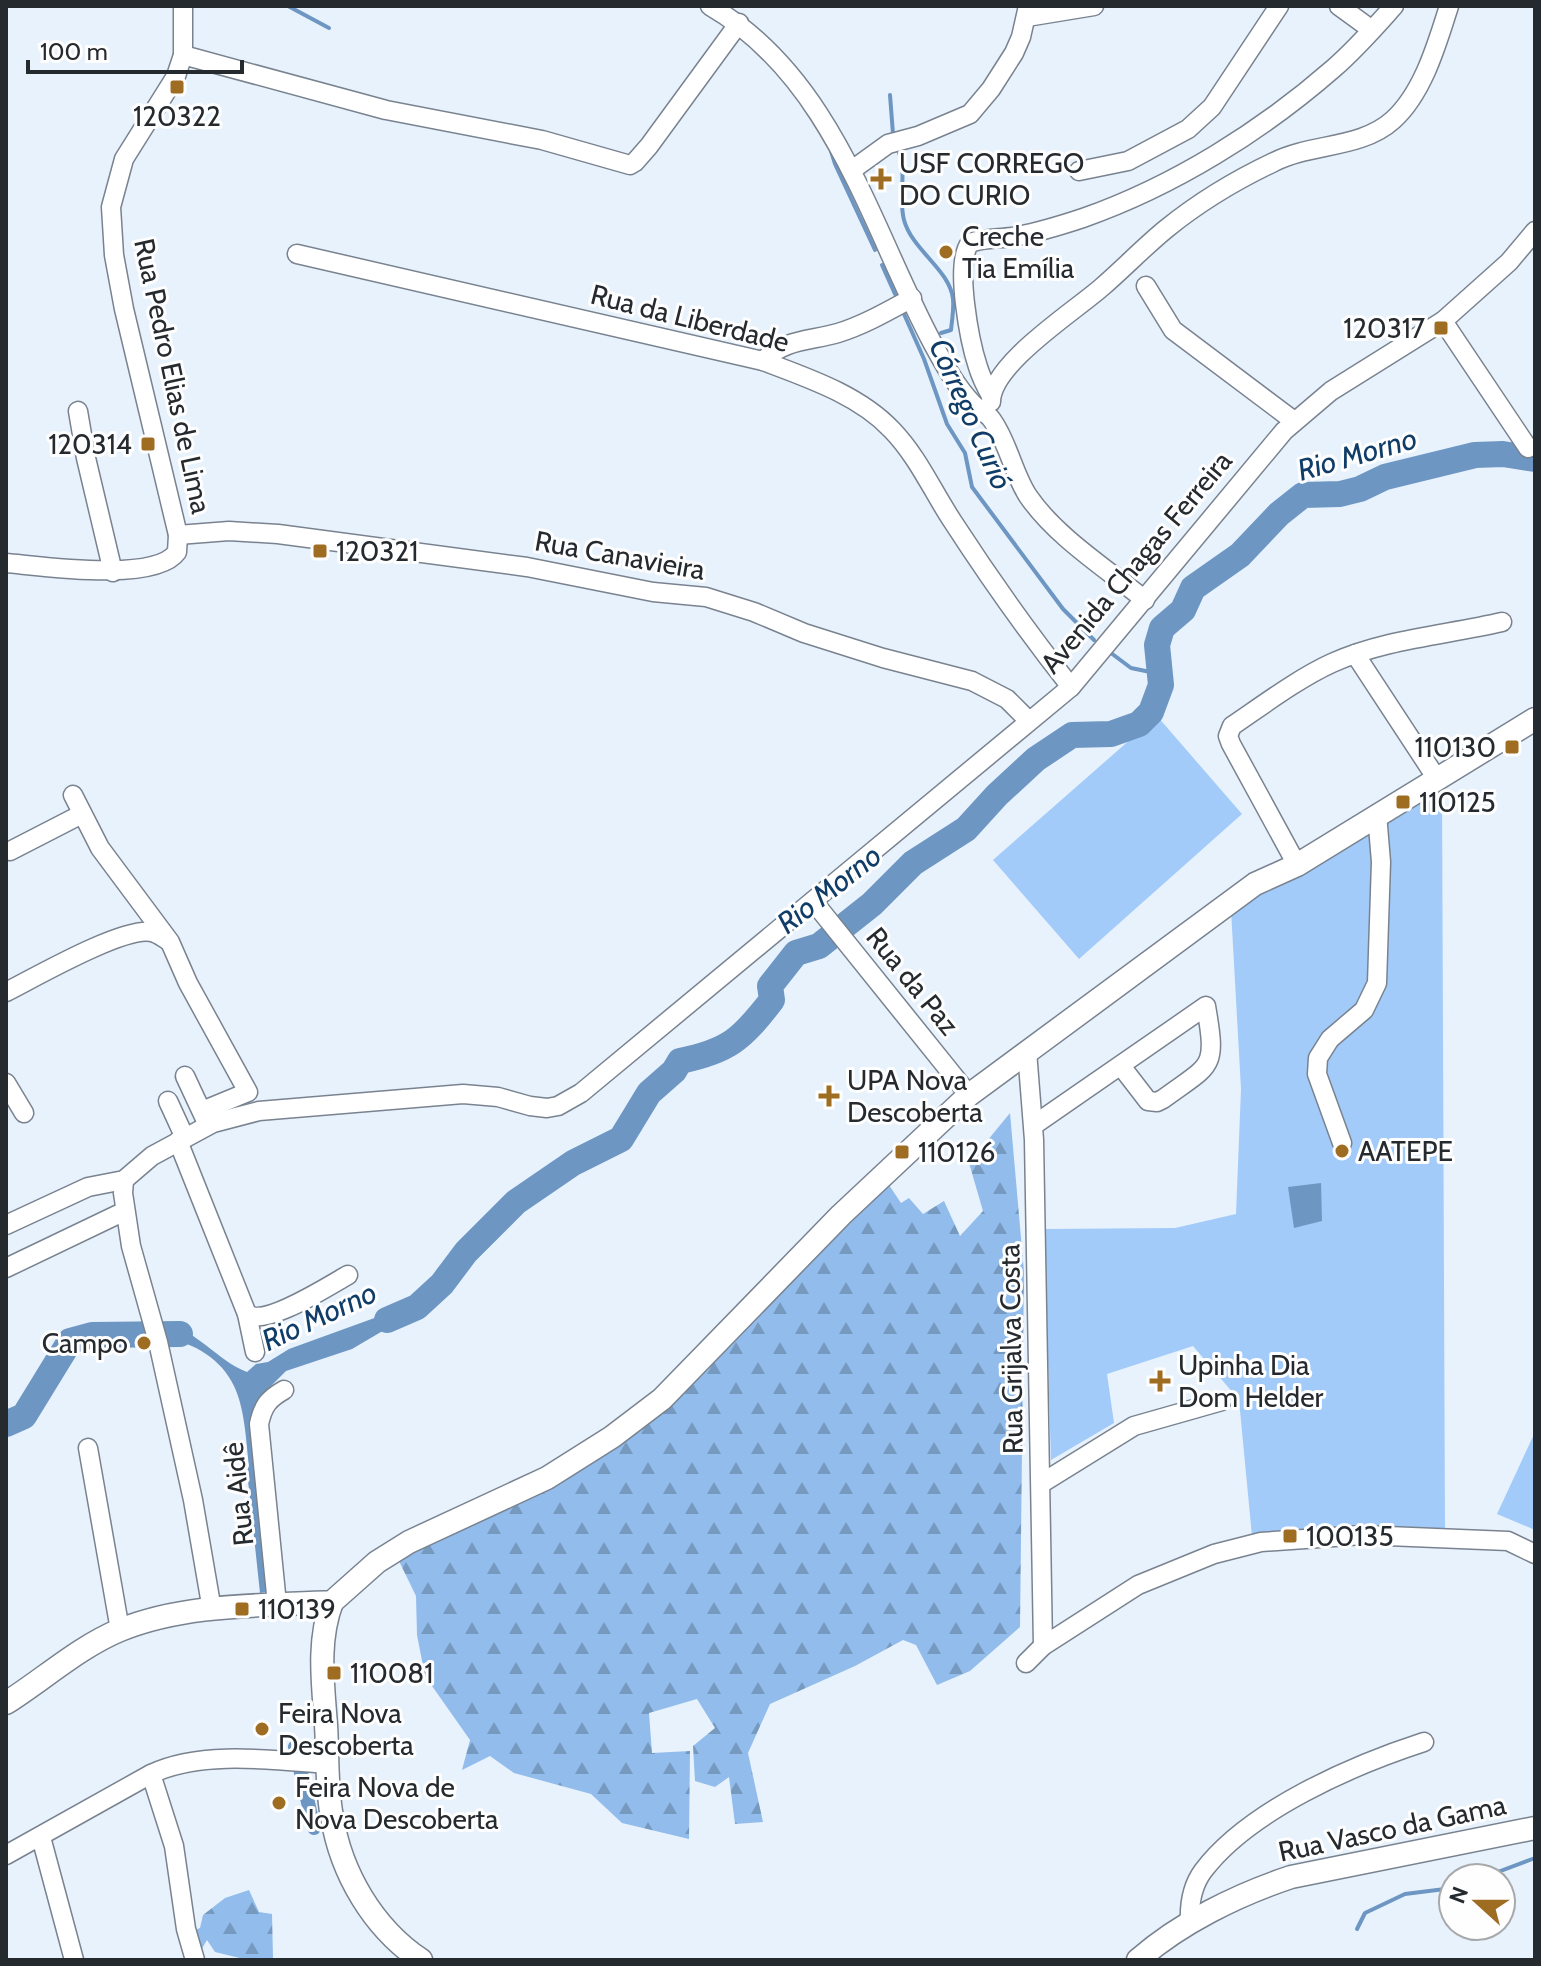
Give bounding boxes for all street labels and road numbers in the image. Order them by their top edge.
street label: Rua Pedro Elias de Lima [127,235,219,517]
street label: Rua da Liberdade [587,277,793,359]
street label: Avenida Chagas Ferreira [1033,444,1239,680]
street label: Rua Canavieira [532,523,708,587]
street label: Rua da Paz [859,920,967,1042]
street label: Rua Grijalva Costa [992,1243,1030,1454]
street label: Rua Aidê [216,1440,260,1548]
street label: Rua Vasco da Gama [1275,1787,1509,1869]

